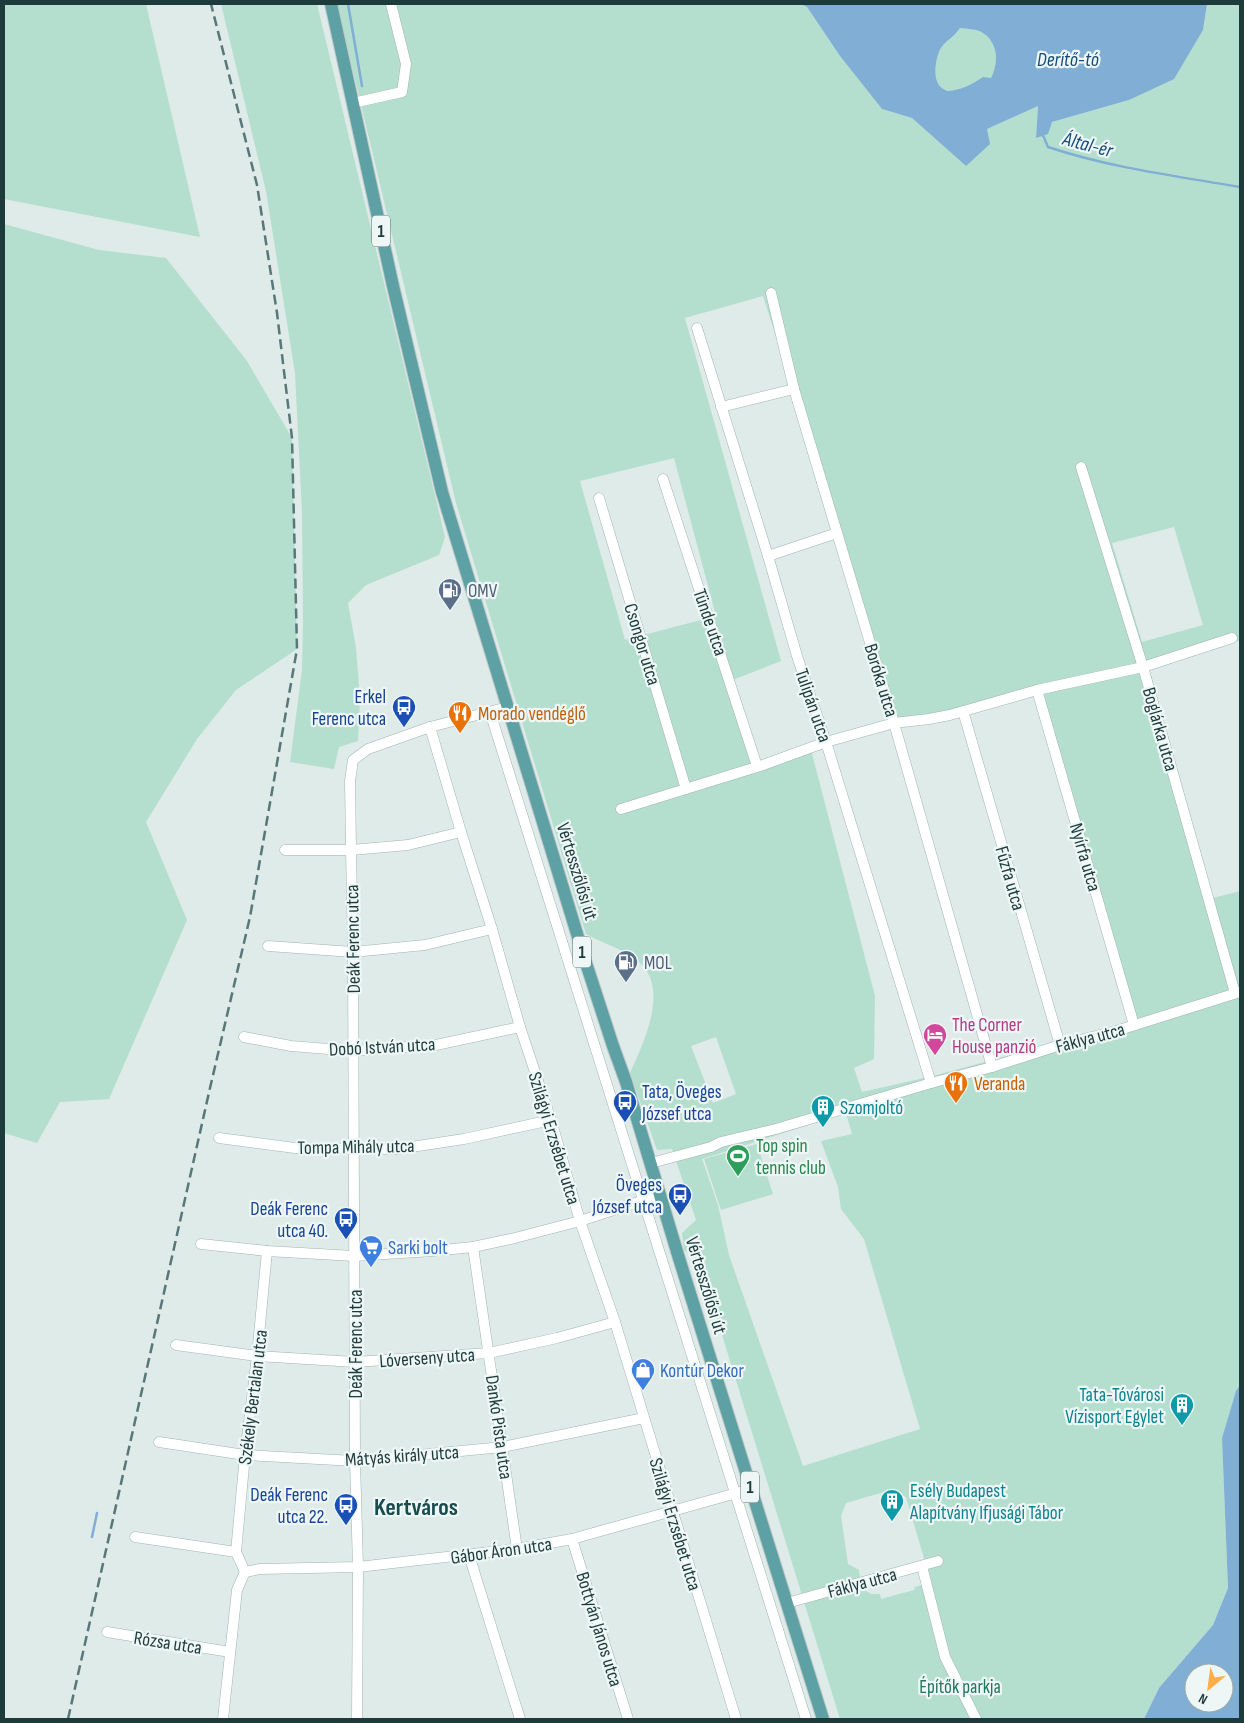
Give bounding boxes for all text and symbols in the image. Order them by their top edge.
water label: Derítő-tó [1037,48,1099,72]
water label: Által-ér [1059,127,1117,163]
road number: 1 [372,216,390,247]
fuel station icon: OMV [437,577,463,611]
place label: OMV [468,580,498,603]
street label: Tünde utca [687,586,732,659]
street label: Csongor utca [618,601,665,688]
street label: Boróka utca [859,641,903,720]
street label: Tulipán utca [789,666,836,745]
street label: Boglárka utca [1137,685,1182,774]
place label: Erkel Ferenc utca [312,686,386,731]
bus stop icon: Erkel Ferenc utca [391,694,417,728]
restaurant icon: Morado vendéglő [447,700,473,734]
place label: Morado vendéglő [478,703,586,726]
street label: Vértesszőlősi út [551,820,602,923]
street label: Nyírfa utca [1064,821,1105,894]
street label: Fűzfa utca [989,844,1030,913]
street label: Deák Ferenc utca [341,884,366,994]
road number: 1 [573,936,591,968]
fuel station icon: MOL [613,949,639,983]
place label: MOL [644,952,672,975]
place label: The Corner House panzió [952,1014,1037,1059]
street label: Fáklya utca [1053,1018,1127,1059]
hotel icon: The Corner House panzió [922,1022,948,1056]
street label: Dobó István utca [328,1033,436,1062]
street label: Szilágyi Erzsébet utca [522,1069,585,1208]
restaurant icon: Veranda [943,1070,969,1104]
place label: Veranda [974,1073,1025,1096]
place label: Tata, Öveges József utca [641,1081,722,1126]
bus stop icon: Tata, Öveges József utca [612,1089,638,1123]
building icon: Szomjoltó [810,1094,836,1128]
place label: Szomjoltó [840,1097,903,1120]
street label: Tompa Mihály utca [297,1135,415,1160]
place label: Top spin tennis club [756,1135,826,1180]
sports icon: Top spin tennis club [725,1143,751,1177]
place label: Öveges József utca [591,1174,662,1219]
bus stop icon: Öveges József utca [667,1182,693,1216]
place label: Deák Ferenc utca 40. [250,1198,328,1243]
bus stop icon: Deák Ferenc utca 40. [333,1206,359,1240]
supermarket icon: Sarki bolt [358,1234,384,1268]
street label: Vértesszőlősi út [680,1234,731,1337]
place label: Sarki bolt [388,1237,448,1260]
street label: Deák Ferenc utca [345,1290,368,1398]
street label: Székely Bertalan utca [234,1328,273,1466]
street label: Lóverseny utca [379,1344,476,1373]
shop icon: Kontúr Dekor [630,1357,656,1391]
place label: Kontúr Dekor [660,1360,744,1383]
street label: Dankó Pista utca [480,1374,517,1481]
place label: Tata-Tóvárosi Vízisport Egylet [1065,1384,1164,1429]
building icon: Tata-Tóvárosi Vízisport Egylet [1169,1392,1195,1426]
street label: Mátyás király utca [344,1441,460,1472]
street label: Szilágyi Erzsébet utca [643,1455,706,1594]
road number: 1 [741,1471,759,1502]
place label: Esély Budapest Alapítvány Ifjusági Tábor [909,1480,1064,1525]
place label: Deák Ferenc utca 22. [250,1484,328,1529]
building icon: Esély Budapest Alapítvány Ifjusági Tábor [879,1488,905,1522]
bus stop icon: Deák Ferenc utca 22. [333,1492,359,1526]
district label: Kertváros [374,1493,458,1522]
street label: Gábor Áron utca [449,1533,553,1570]
street label: Fáklya utca [825,1563,899,1604]
street label: Bottyán János utca [570,1569,627,1690]
street label: Rózsa utca [132,1627,203,1660]
north arrow [1184,1663,1234,1713]
park label: Építők parkja [919,1676,1001,1699]
text: N [1196,1690,1210,1708]

